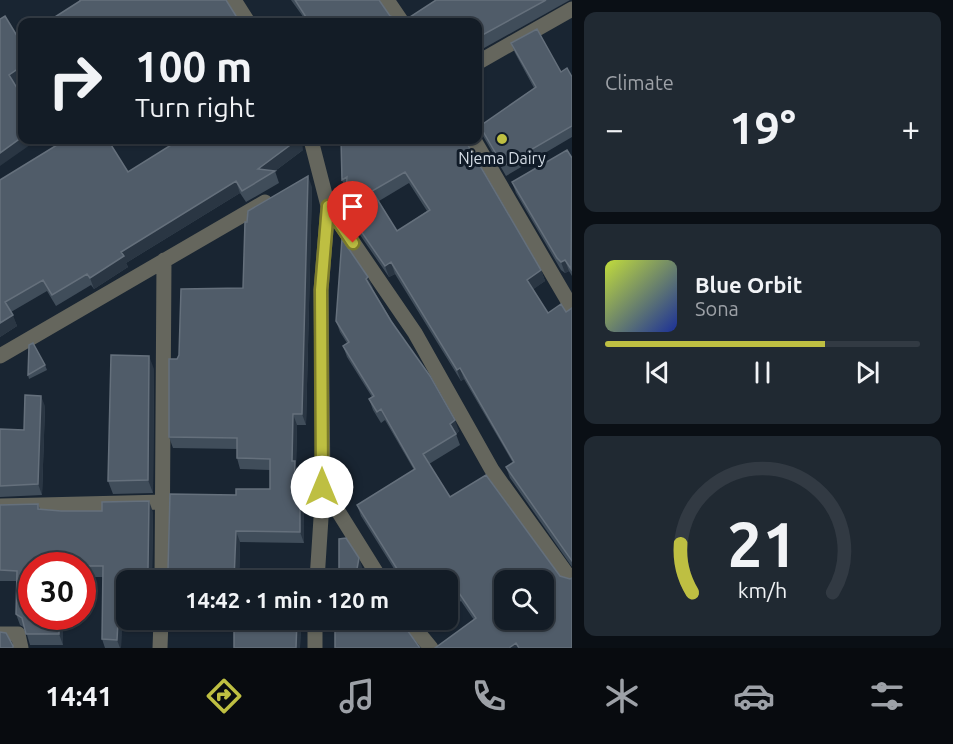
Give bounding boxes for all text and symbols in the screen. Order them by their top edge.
icon: right [36,42,114,120]
text: 100 m [135,43,252,90]
text: Climate [605,71,674,94]
text: Turn right [135,92,255,122]
text: 19° [729,102,796,153]
text: − [605,110,624,147]
text: + [901,110,920,147]
marker: Njema Dairy [495,132,509,146]
place label: Njema Dairy [458,149,546,167]
pin [327,181,378,243]
icon: arrive [336,190,369,223]
text: Blue Orbit [695,272,802,297]
text: Sona [695,297,739,320]
icon: previous [641,356,674,389]
icon: pause [746,356,779,389]
icon: next [851,356,884,389]
position arrow [290,455,354,519]
text: 21 [727,509,798,579]
speed limit sign: 30 [18,552,96,630]
map controls [494,570,554,630]
button: search [494,570,554,630]
text: km/h [738,578,787,602]
text: 14:42 · 1 min · 120 m [185,587,389,612]
icon: directions [203,675,245,717]
icon: music [336,675,378,717]
icon: phone [468,675,510,717]
icon: climate [601,675,643,717]
icon: car [733,675,775,717]
icon: filters [866,675,908,717]
text: 14:41 [45,681,113,711]

